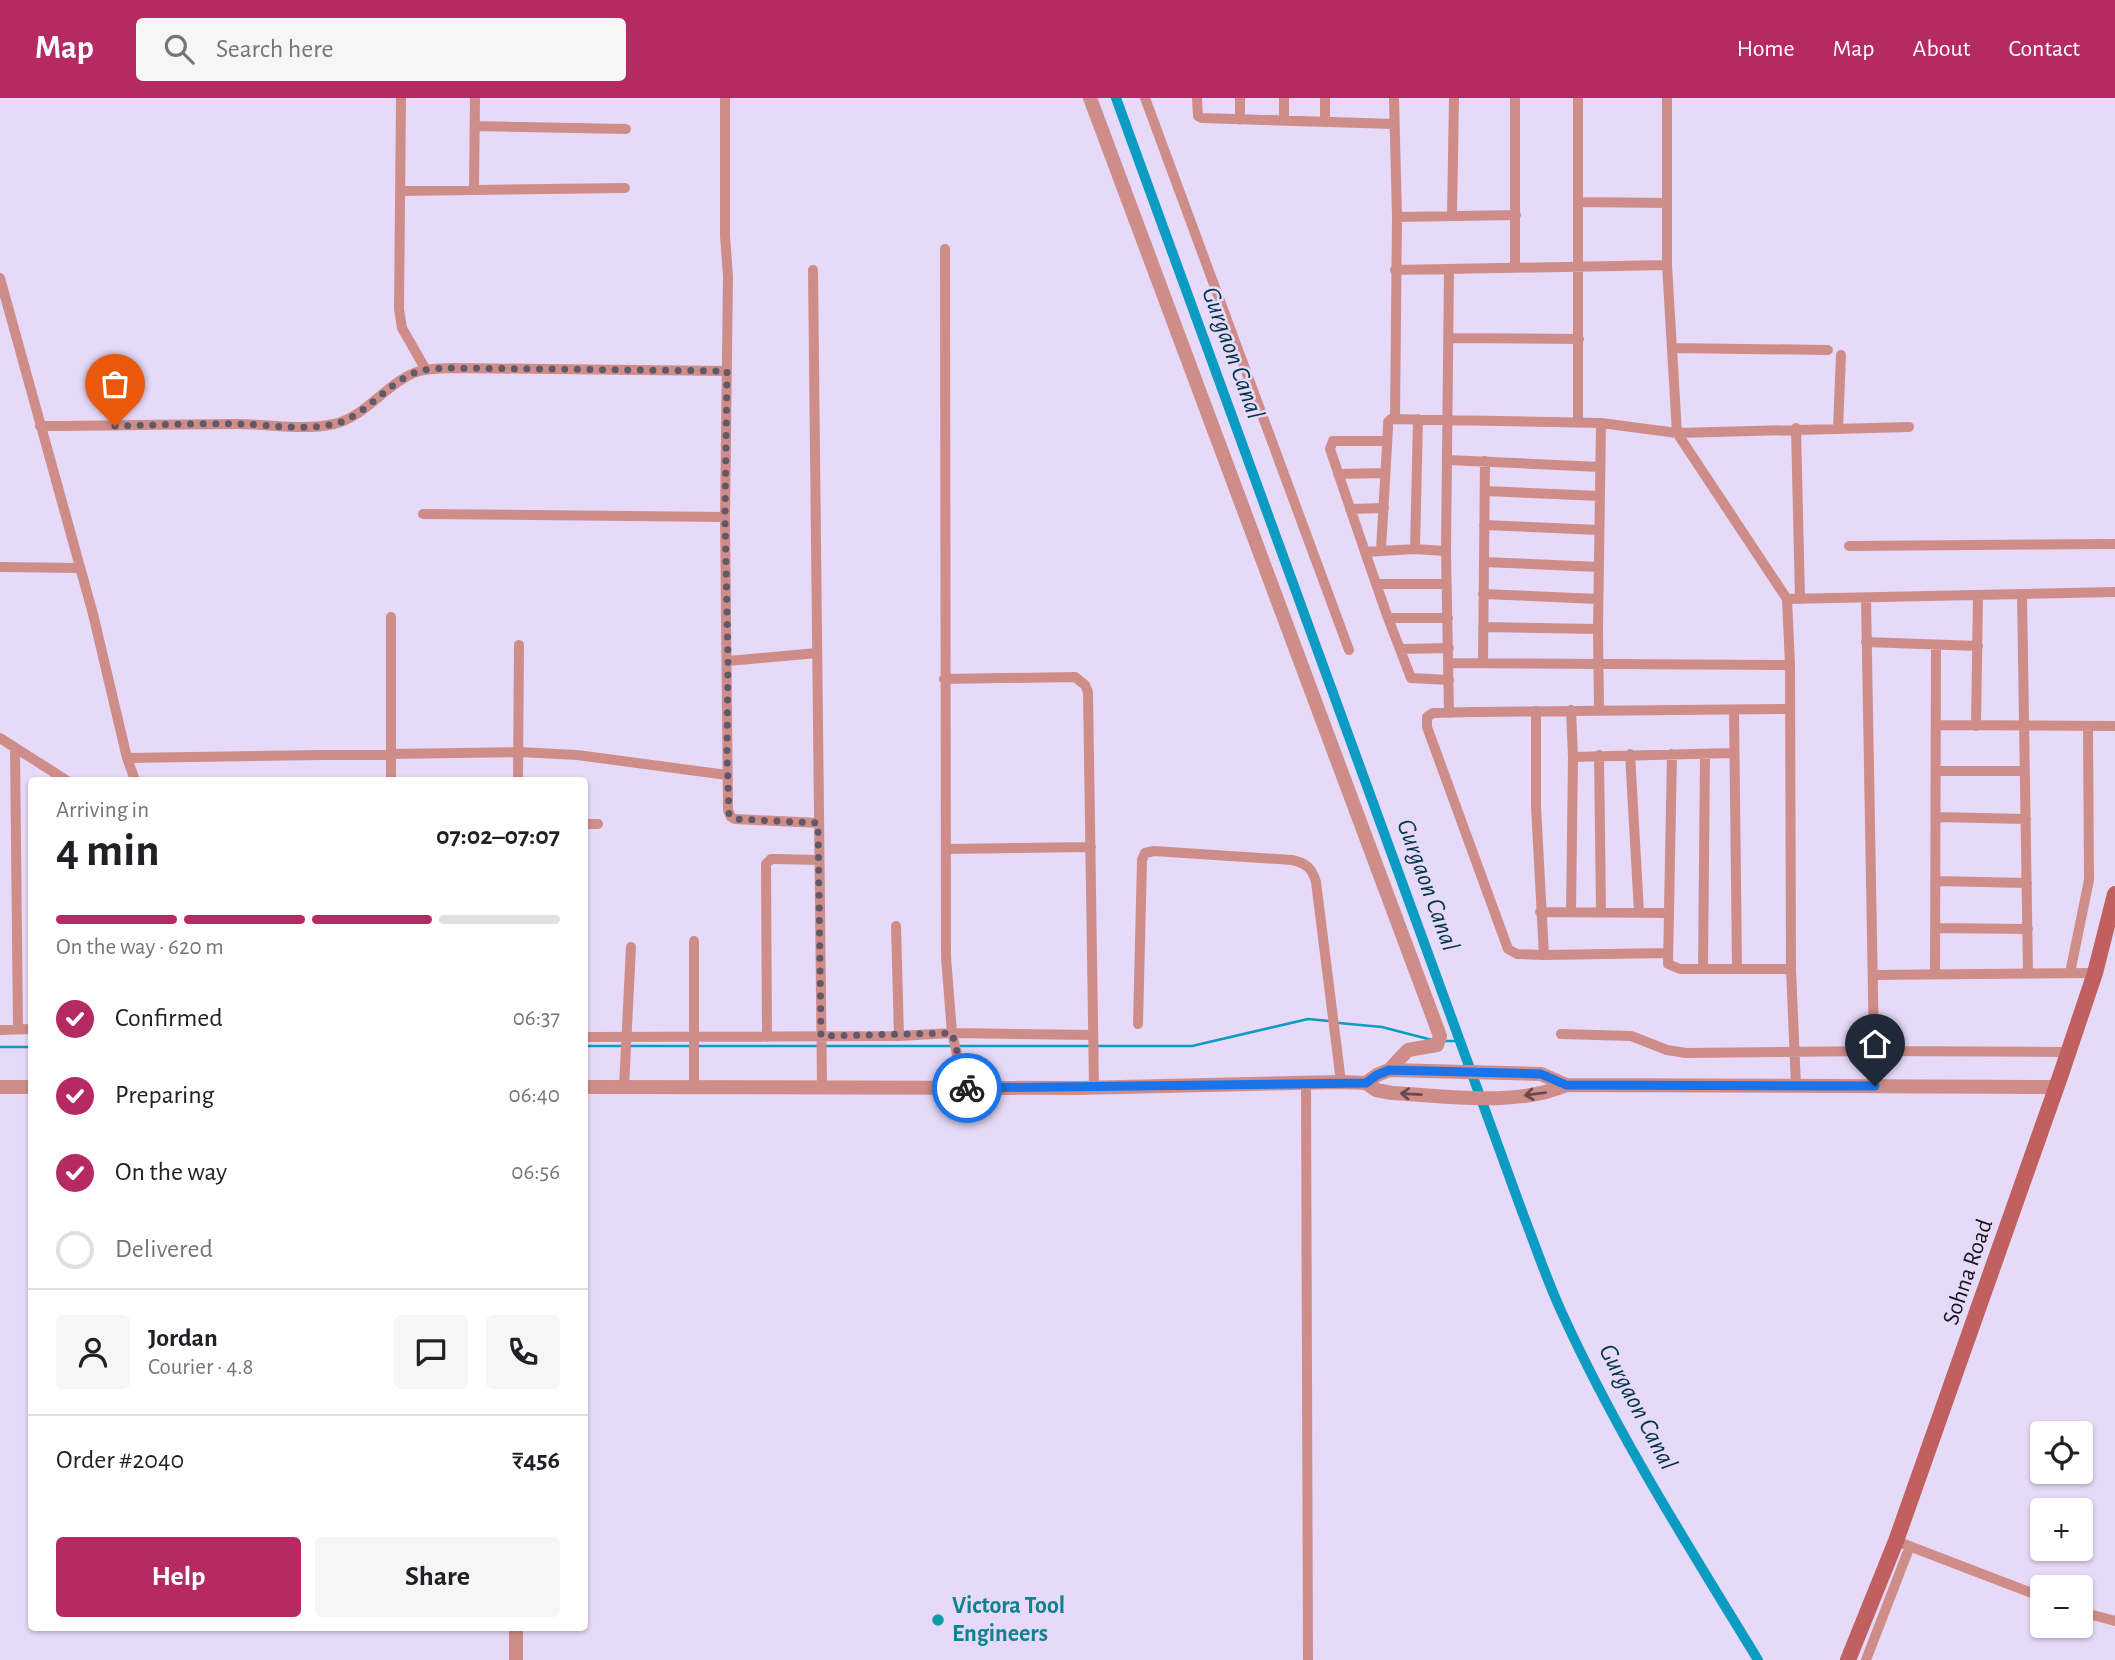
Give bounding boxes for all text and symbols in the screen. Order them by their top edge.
search box [136,18,626,81]
icon: search [160,30,198,68]
text: Map [35,32,94,65]
text: Search here [216,36,334,62]
text: Home [1737,37,1795,61]
text: Map [1833,37,1875,61]
text: About [1913,37,1970,61]
text: Contact [2008,37,2080,61]
water label: Gurgaon Canal [1197,283,1269,423]
pin [85,354,145,426]
icon: bag [96,365,134,403]
text: Arriving in [56,799,149,822]
water label: Gurgaon Canal [1392,815,1464,955]
text: 07:02–07:07 [436,823,560,849]
text: 4 min [56,828,160,874]
text: On the way · 620 m [56,936,224,959]
icon: check [56,1000,94,1038]
text: Confirmed [115,1005,223,1031]
text: 06:37 [513,1007,560,1030]
pin [1845,1014,1905,1086]
icon: home [1856,1025,1894,1063]
courier [932,1053,1002,1123]
icon: bike [948,1069,986,1107]
icon: check [56,1077,94,1115]
text: Preparing [115,1082,214,1108]
text: 06:40 [509,1084,560,1107]
one-way arrow [1400,1087,1423,1100]
one-way arrow [1524,1088,1547,1101]
icon: check [56,1154,94,1192]
text: On the way [115,1159,227,1185]
text: 06:56 [511,1161,560,1184]
street label: Sohna Road [1939,1216,1997,1328]
text: Delivered [115,1236,213,1262]
button: person [56,1315,130,1389]
button: chat [394,1315,468,1389]
button: phone [486,1315,560,1389]
text: Jordan [148,1325,218,1351]
water label: Gurgaon Canal [1594,1340,1682,1474]
text: Courier · 4.8 [148,1356,253,1379]
map controls [2030,1421,2093,1638]
button: locate [2030,1421,2093,1484]
text: Order #2040 [56,1447,184,1473]
text: ₹456 [512,1447,560,1473]
button: + [2030,1498,2093,1561]
button: Help [56,1537,301,1617]
button: Share [315,1537,560,1617]
button: − [2030,1575,2093,1638]
place label: Victora Tool Engineers [952,1594,1065,1646]
marker: Victora Tool Engineers [930,1612,946,1628]

